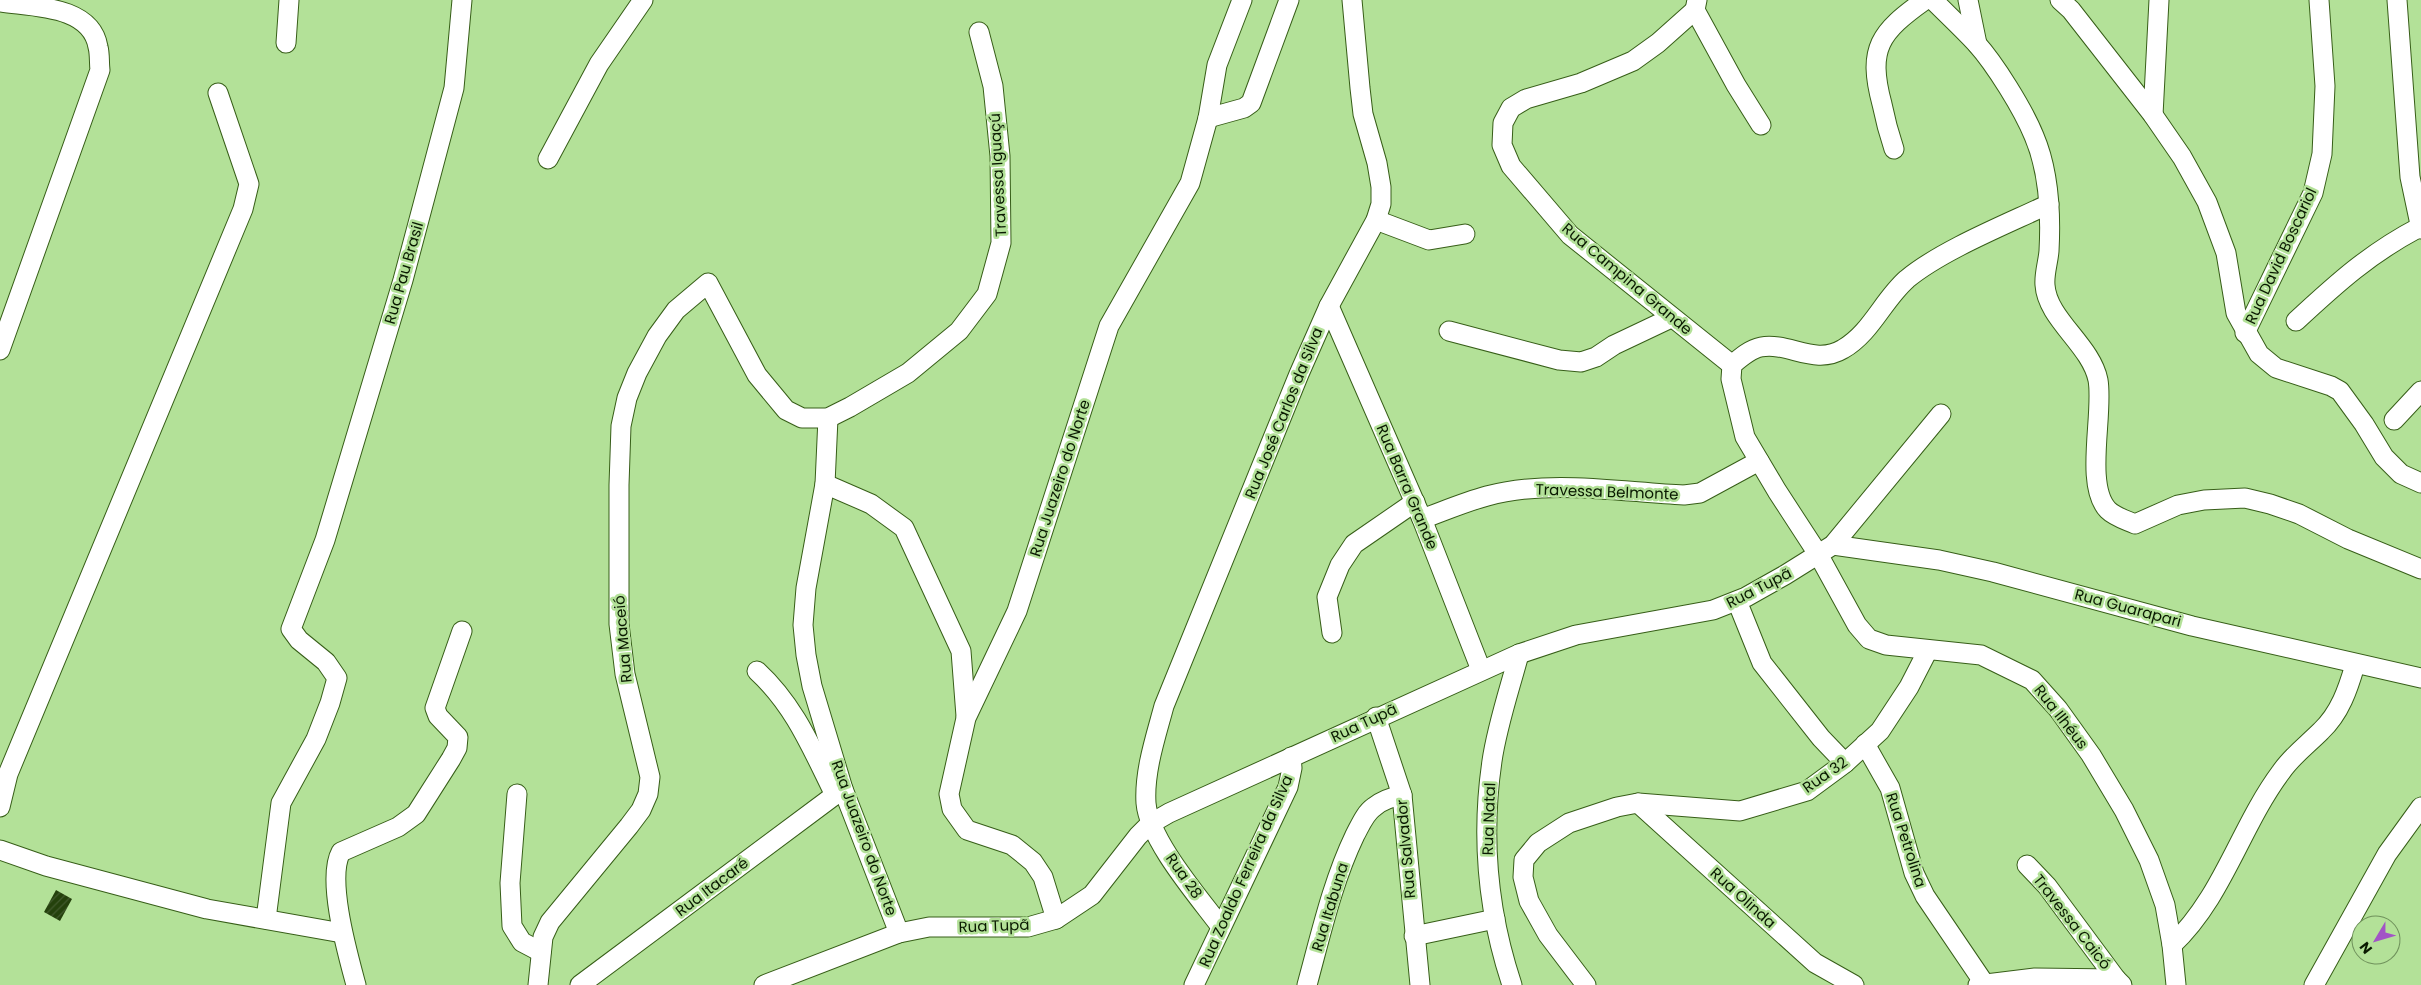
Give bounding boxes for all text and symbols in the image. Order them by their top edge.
street label: Travessa Iguaçú [984,113,1011,237]
street label: Rua David Boscariol [2240,184,2321,327]
street label: Rua Campina Grande [1558,218,1697,339]
street label: Rua Pau Brasil [379,219,428,326]
street label: Rua José Carlos da Silva [1240,324,1328,502]
street label: Rua Juazeiro do Norte [1024,397,1095,559]
street label: Rua Barra Grande [1372,421,1443,553]
street label: Travessa Belmonte [1535,479,1679,504]
street label: Rua Tupã [1722,562,1795,613]
street label: Rua Guarapari [2072,583,2184,632]
street label: Rua Maceió [608,594,637,684]
street label: Rua Ilhéus [2030,680,2093,753]
street label: Rua Tupã [1327,698,1400,747]
street label: Rua 32 [1798,752,1851,798]
street label: Rua Juazeiro do Norte [827,757,902,918]
street label: Rua Zoaldo Ferreira da Silva [1194,772,1297,970]
street label: Rua Natal [1477,782,1500,856]
street label: Rua Petrolina [1881,790,1932,890]
street label: Rua Salvador [1391,798,1420,899]
street label: Rua 28 [1161,849,1208,903]
street label: Rua Itacaré [671,852,752,921]
street label: Rua Itabuna [1306,860,1353,954]
street label: Rua Olinda [1706,862,1781,933]
street label: Travessa Caicó [2029,870,2116,974]
street label: Rua Tupã [958,914,1030,937]
north arrow [2351,915,2401,965]
text: N [2355,938,2377,958]

